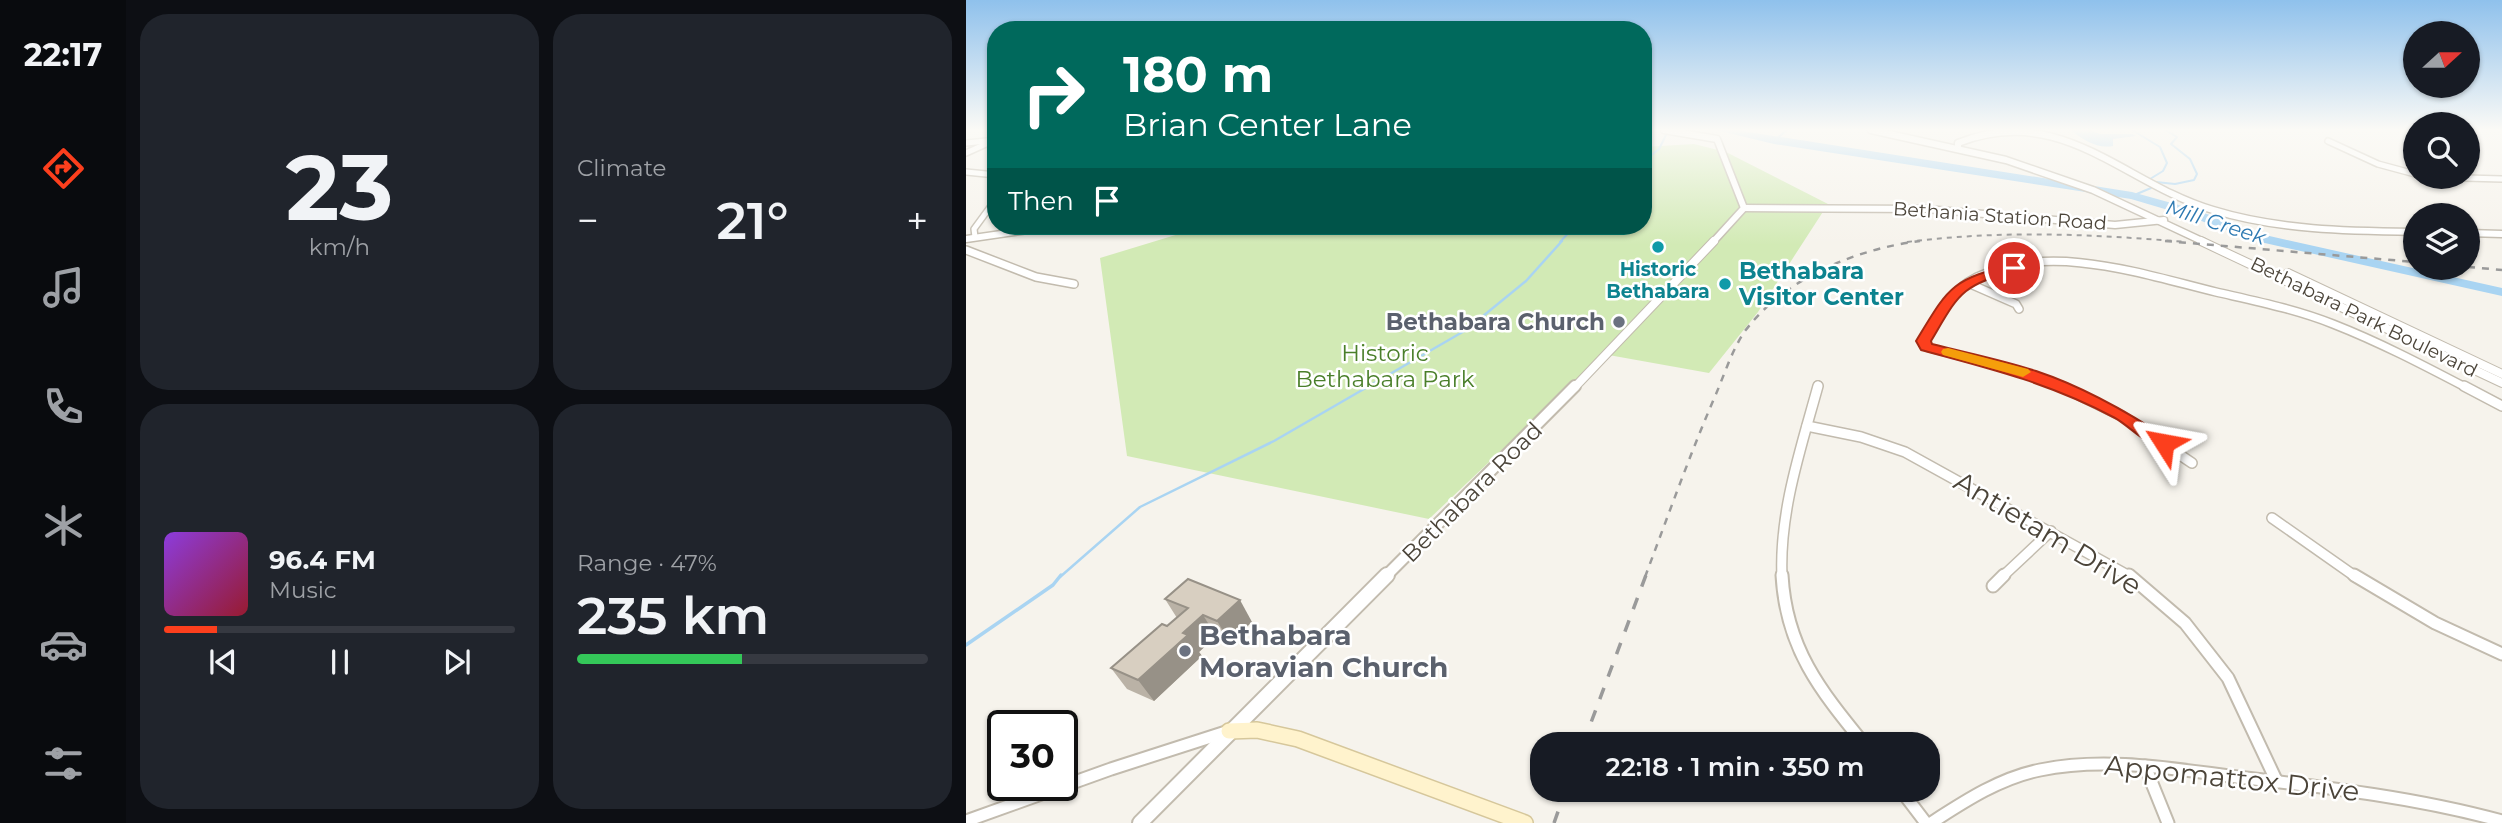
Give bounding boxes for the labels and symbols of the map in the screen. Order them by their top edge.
north arrow [2403,21,2480,98]
water label: Mill Creek [2163,194,2271,250]
street label: Bethania Station Road [1892,197,2108,235]
pin [1984,238,2044,298]
marker: Historic Bethabara [1650,239,1666,255]
street label: Bethabara Park Boulevard [2247,252,2481,382]
place label: Bethabara Visitor Center [1738,257,1904,311]
place label: Historic Bethabara [1606,258,1710,303]
marker: Bethabara Visitor Center [1717,276,1733,292]
place label: Bethabara Church [1386,308,1605,336]
marker: Bethabara Church [1611,314,1627,330]
park label: Historic Bethabara Park [1295,339,1475,393]
position arrow [2127,406,2201,480]
street label: Bethabara Road [1396,416,1548,568]
street label: Antietam Drive [1948,464,2148,602]
place label: Bethabara Moravian Church [1199,618,1448,684]
marker: Bethabara Moravian Church [1177,643,1193,659]
speed limit sign: 30 [987,710,1078,801]
street label: Appomattox Drive [2103,748,2361,808]

